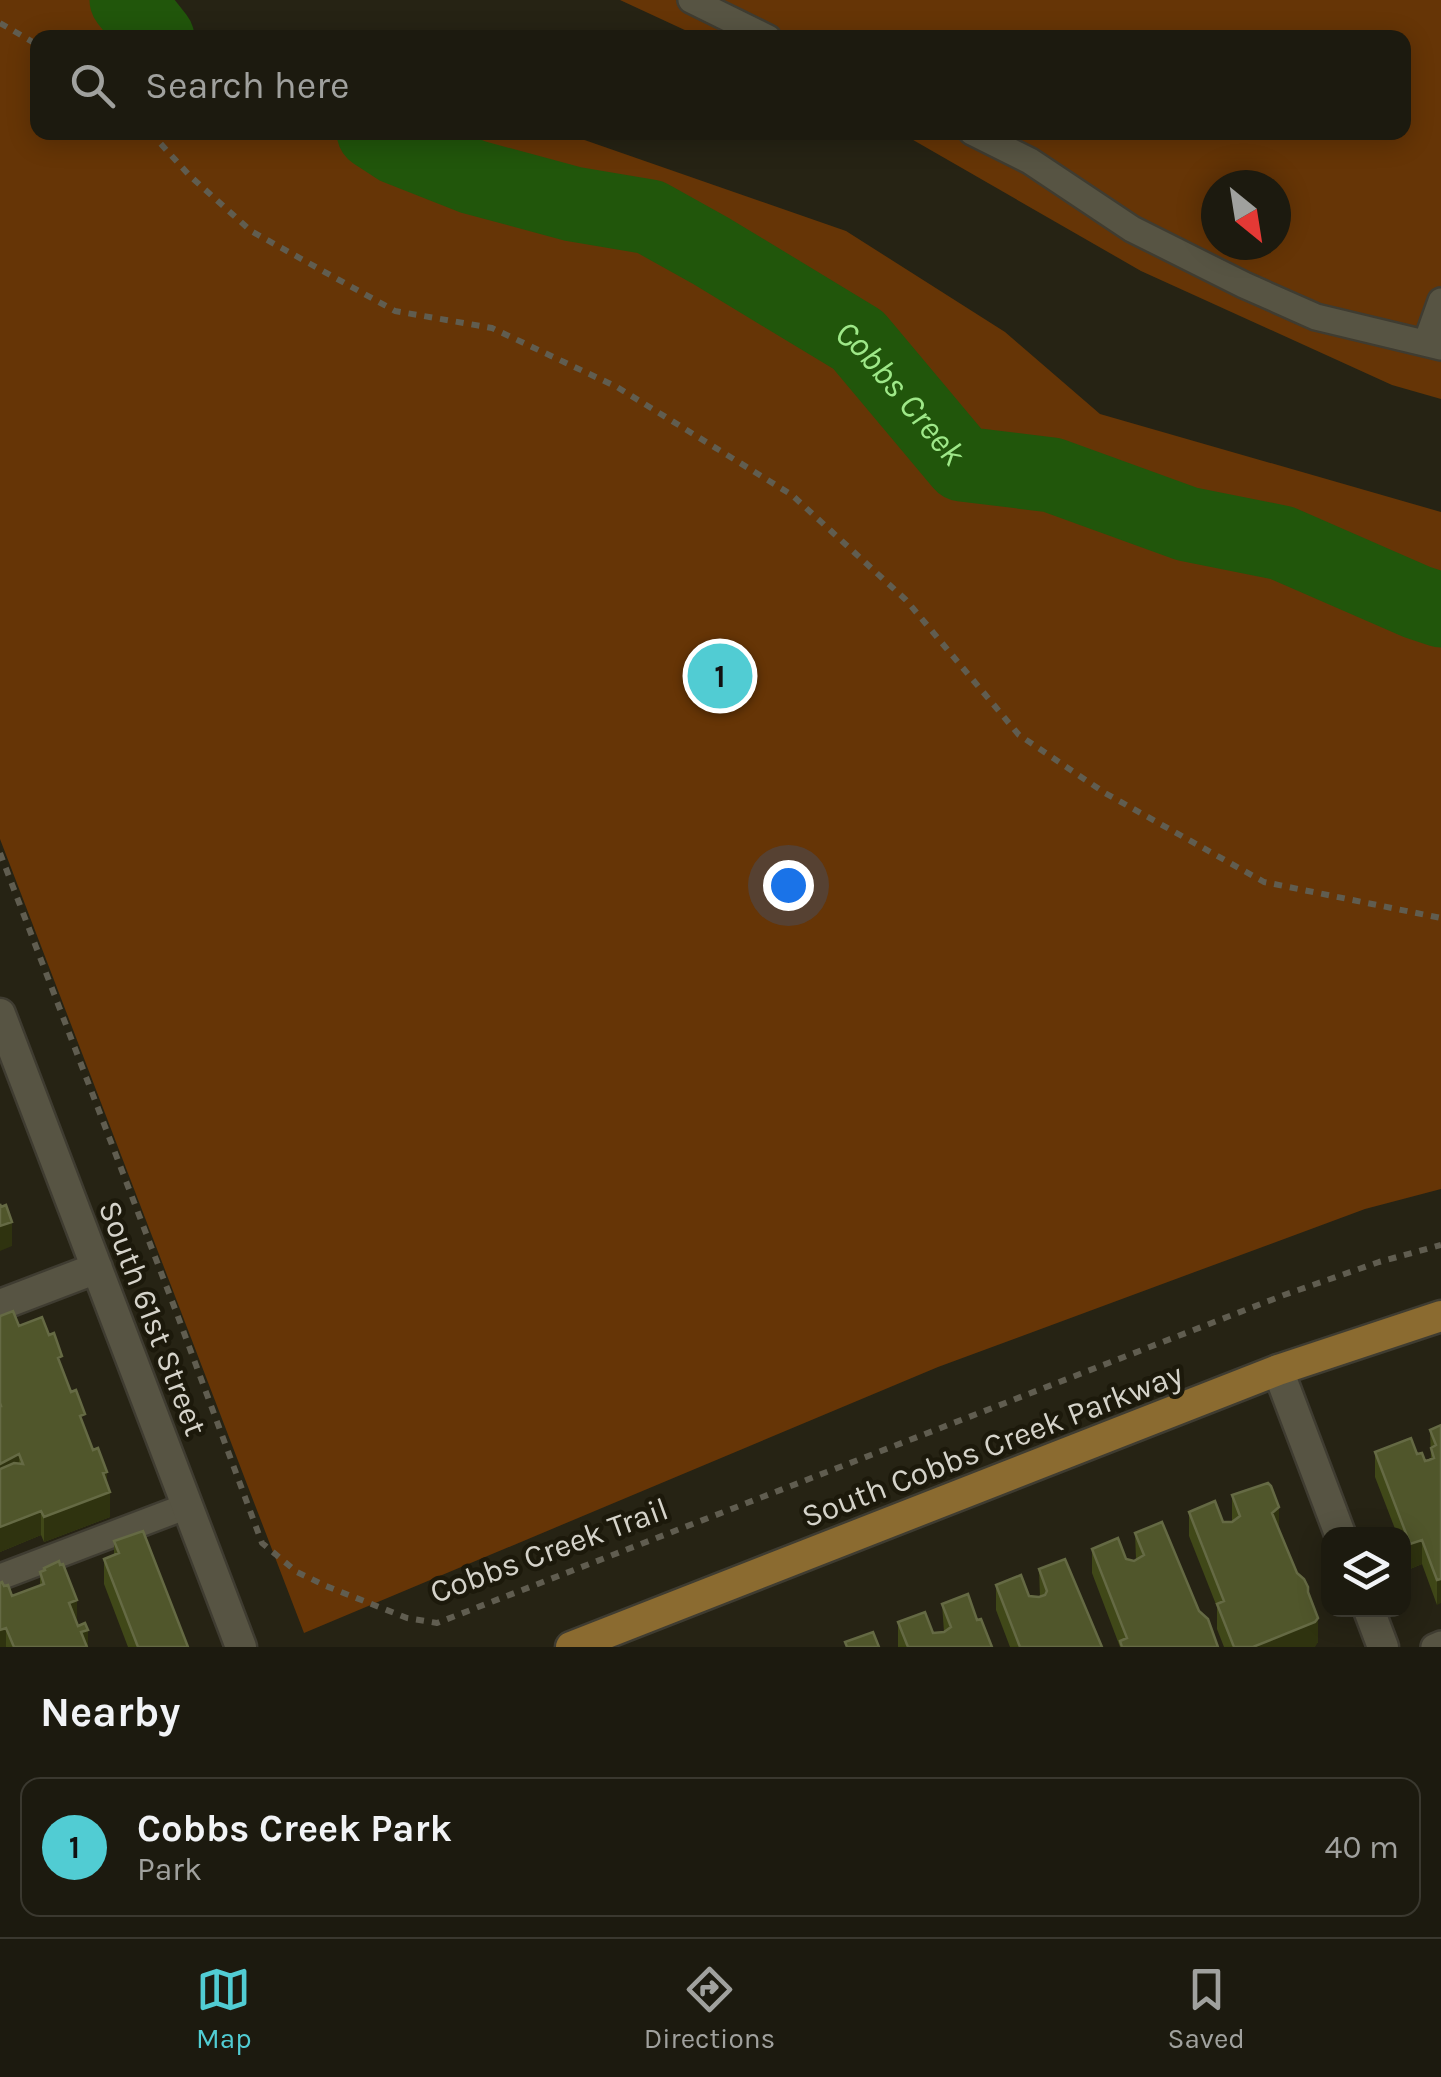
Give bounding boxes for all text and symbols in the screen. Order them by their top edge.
search box [30,30,1411,140]
icon: search [65,58,120,113]
text: Search here [145,63,349,108]
north arrow [1201,170,1291,260]
water label: Cobbs Creek [828,311,974,474]
pin: 1 [688,638,752,714]
your location [763,860,814,911]
street label: South 61st Street [91,1196,214,1441]
street label: South Cobbs Creek Parkway [797,1356,1188,1535]
street label: Cobbs Creek Trail [425,1490,673,1611]
map controls [1321,1527,1411,1617]
button: layers [1321,1527,1411,1617]
text: Nearby [40,1687,180,1737]
text: Cobbs Creek Park [137,1806,452,1851]
text: 1 [69,1829,80,1866]
text: 40 m [1325,1829,1399,1866]
text: Park [137,1851,202,1888]
tab: Map [196,1962,252,2055]
tab: Directions [644,1962,775,2055]
tab: Saved [1167,1962,1245,2055]

